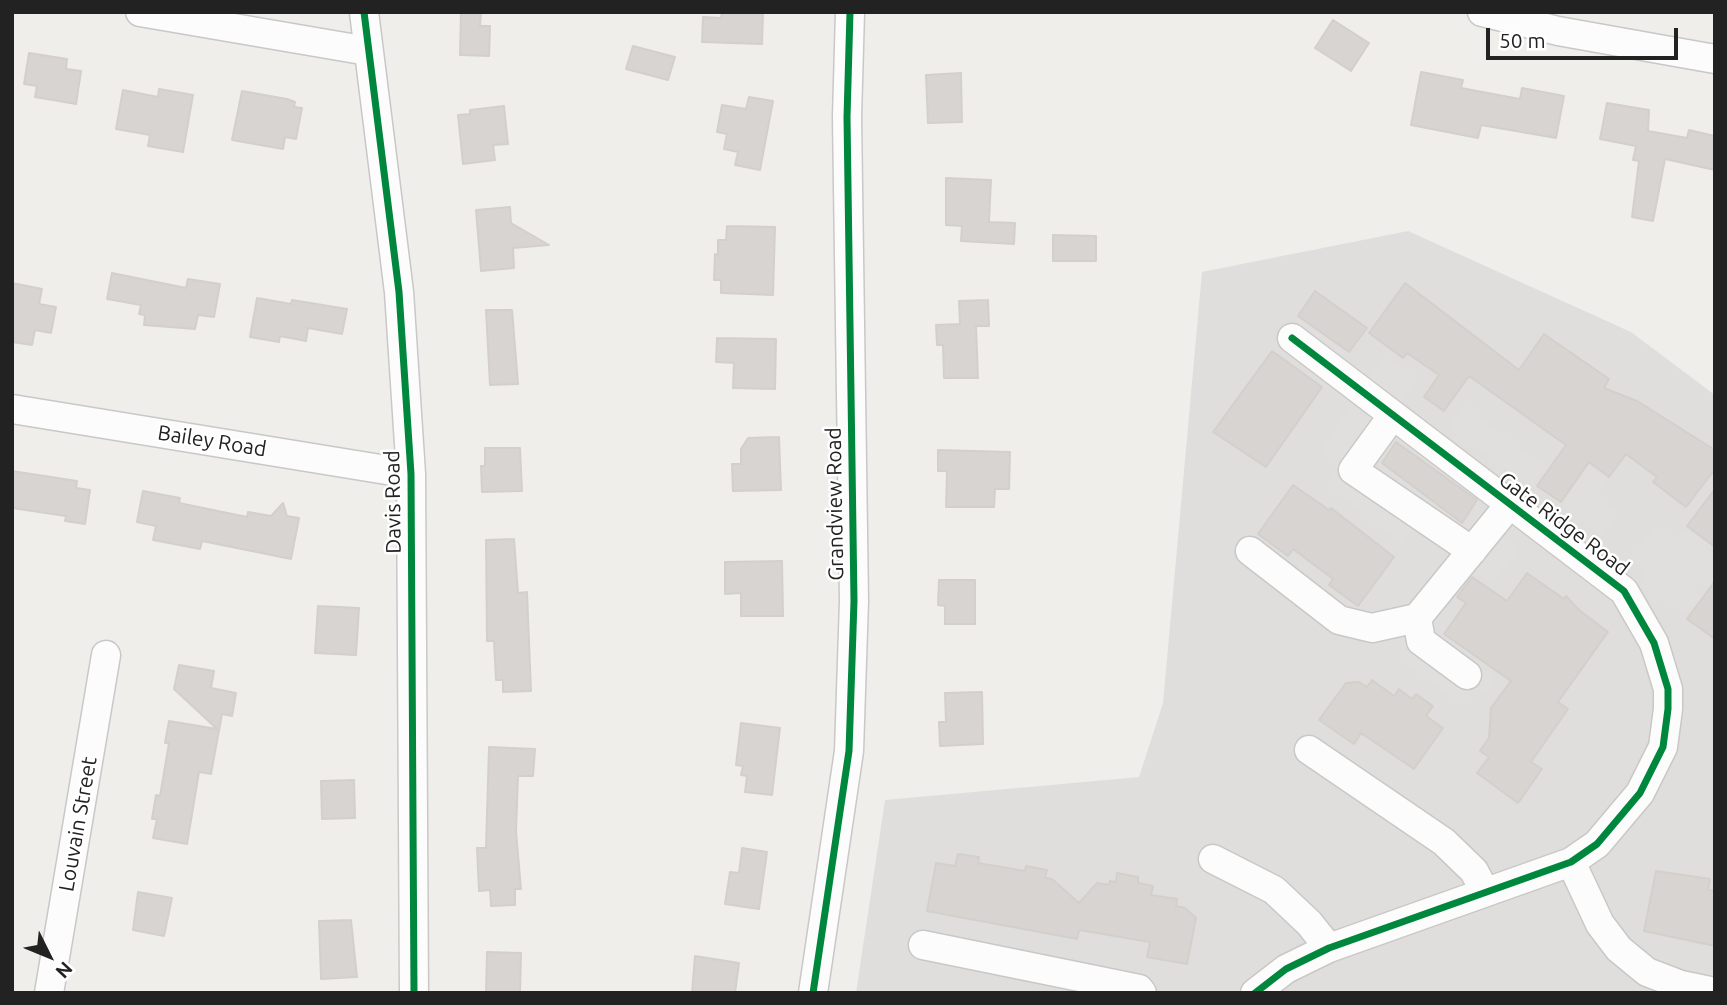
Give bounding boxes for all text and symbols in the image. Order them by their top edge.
scale bar [1489,14,1682,58]
text: 50 m [1499,28,1546,52]
street label: Bailey Road [156,420,268,462]
street label: Grandview Road [821,427,849,581]
street label: Davis Road [380,450,406,554]
street label: Gate Ridge Road [1494,467,1634,581]
street label: Louvain Street [54,755,102,893]
north arrow [14,921,84,991]
text: N [51,958,77,983]

